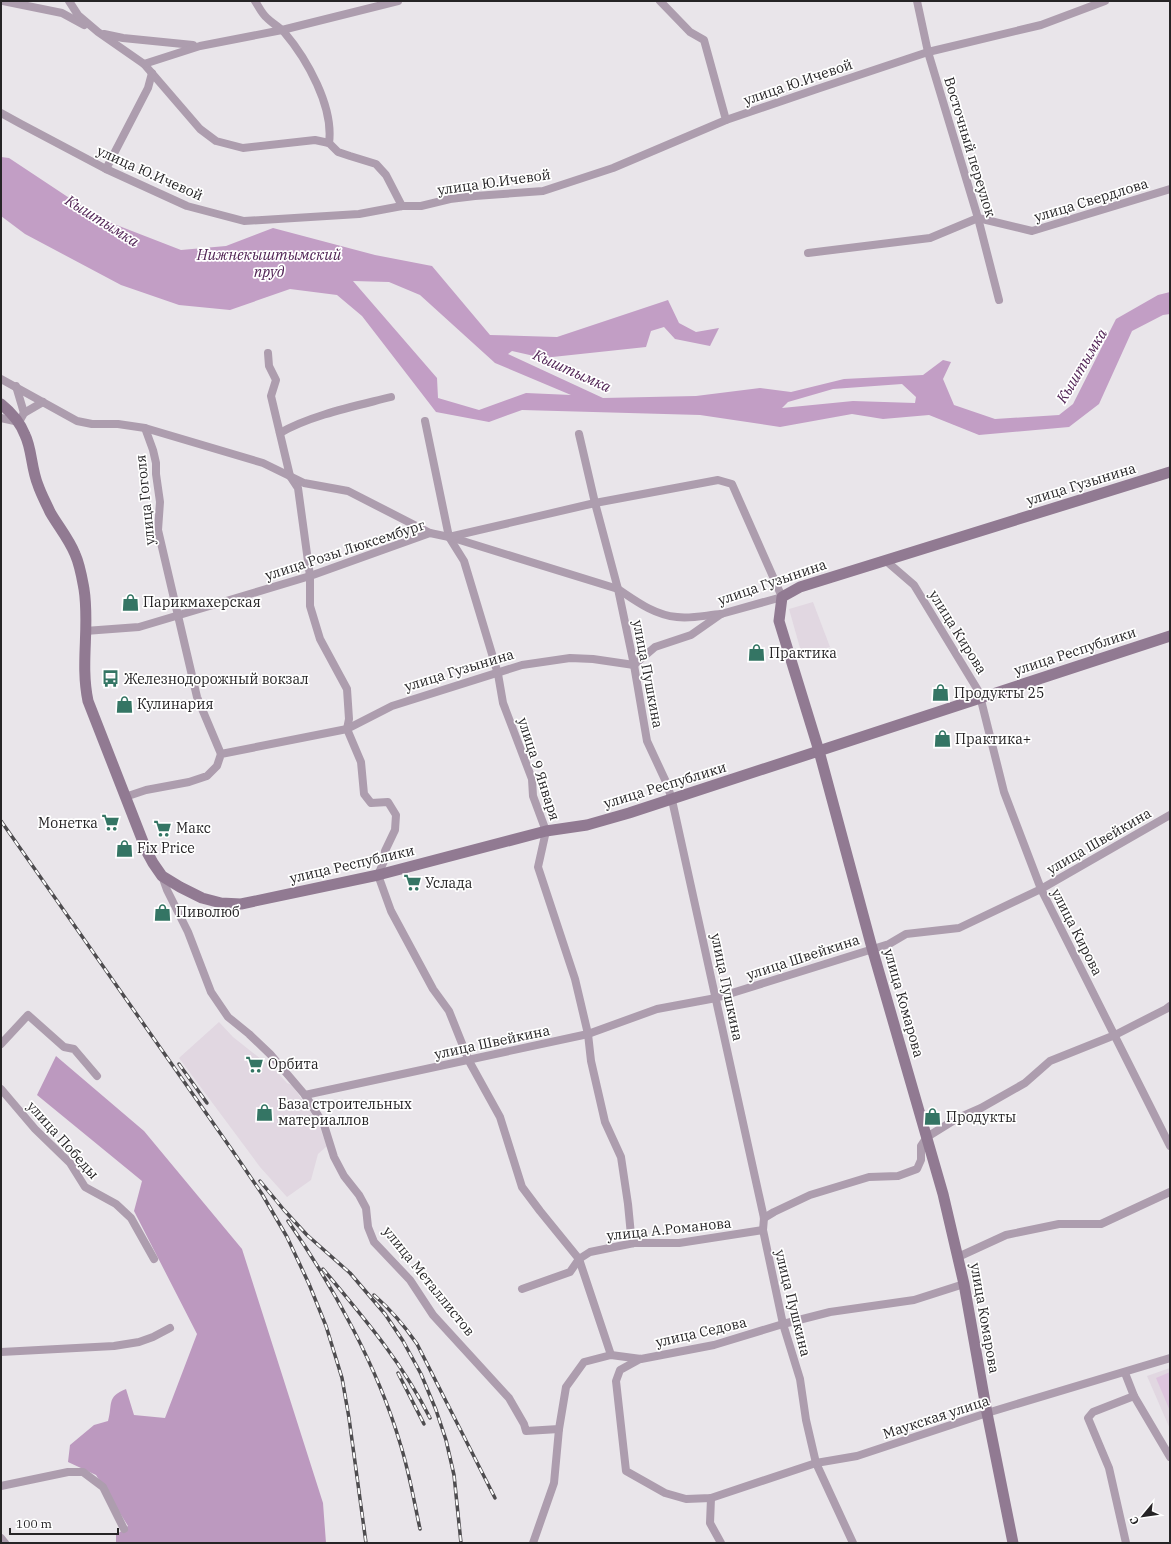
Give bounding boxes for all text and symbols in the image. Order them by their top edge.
street label: улица Ю.Ичевой [741,55,855,109]
street label: Восточный переулок [940,75,1000,219]
street label: улица Ю.Ичевой [94,142,206,204]
street label: улица Ю.Ичевой [436,165,552,199]
street label: улица Свердлова [1032,174,1151,226]
water label: Кыштымка [61,190,143,251]
water label: Нижнекыштымский пруд [196,245,342,281]
water label: Кыштымка [1051,324,1112,407]
water label: Кыштымка [529,345,615,397]
street label: улица Гоголя [131,454,159,546]
street label: улица Гузынина [1024,459,1138,509]
street label: улица Розы Люксембург [263,516,427,584]
street label: улица Гузынина [715,555,829,609]
street label: улица Кирова [925,587,991,678]
shop icon: Парикмахерская [120,592,140,612]
place label: Парикмахерская [143,593,261,611]
street label: улица Пушкина [629,618,667,730]
street label: улица Республики [1012,623,1138,679]
shop icon: Практика [746,643,766,663]
place label: Практика [769,644,837,662]
street label: улица Гузынина [402,645,516,695]
bus stop icon: Железнодорожный вокзал [101,669,121,689]
place label: Железнодорожный вокзал [124,670,309,688]
shop icon: Продукты 25 [931,683,951,703]
place label: Продукты 25 [954,684,1044,702]
shop icon: Кулинария [114,694,134,714]
place label: Кулинария [137,695,214,713]
street label: улица 9 Января [514,715,564,823]
shop icon: Практика+ [932,729,952,749]
place label: Практика+ [955,730,1031,748]
street label: улица Республики [601,758,729,812]
street label: улица Швейкина [1044,804,1155,878]
supermarket icon: Монетка [101,813,121,833]
place label: Монетка [38,814,98,832]
supermarket icon: Макс [153,818,173,838]
place label: Макс [176,819,211,837]
shop icon: Fix Price [114,838,134,858]
place label: Fix Price [137,839,195,857]
street label: улица Республики [288,841,416,887]
supermarket icon: Услада [402,873,422,893]
place label: Услада [425,874,473,892]
street label: улица Кирова [1047,885,1107,979]
shop icon: Пиволюб [153,902,173,922]
place label: Пиволюб [176,903,240,921]
street label: улица Швейкина [744,930,862,984]
street label: улица Пушкина [707,931,747,1043]
street label: улица Комарова [880,947,928,1060]
street label: улица Швейкина [433,1021,552,1063]
supermarket icon: Орбита [245,1054,265,1074]
place label: Орбита [268,1055,319,1073]
place label: База cтроительных материаллов [278,1095,412,1129]
street label: улица Победы [23,1097,103,1183]
shop icon: База cтроительных материаллов [255,1102,275,1122]
shop icon: Продукты [923,1107,943,1127]
place label: Продукты [946,1108,1016,1126]
street label: улица А.Романова [606,1213,733,1245]
street label: улица Металлистов [379,1222,479,1340]
street label: улица Пушкина [771,1248,815,1359]
street label: улица Комарова [966,1261,1004,1375]
street label: улица Седова [654,1313,749,1351]
street label: Маукская улица [880,1391,992,1443]
north arrow [1123,1496,1163,1536]
scale bar [10,1510,118,1536]
text: С [1126,1514,1142,1527]
text: 100 m [16,1516,52,1531]

